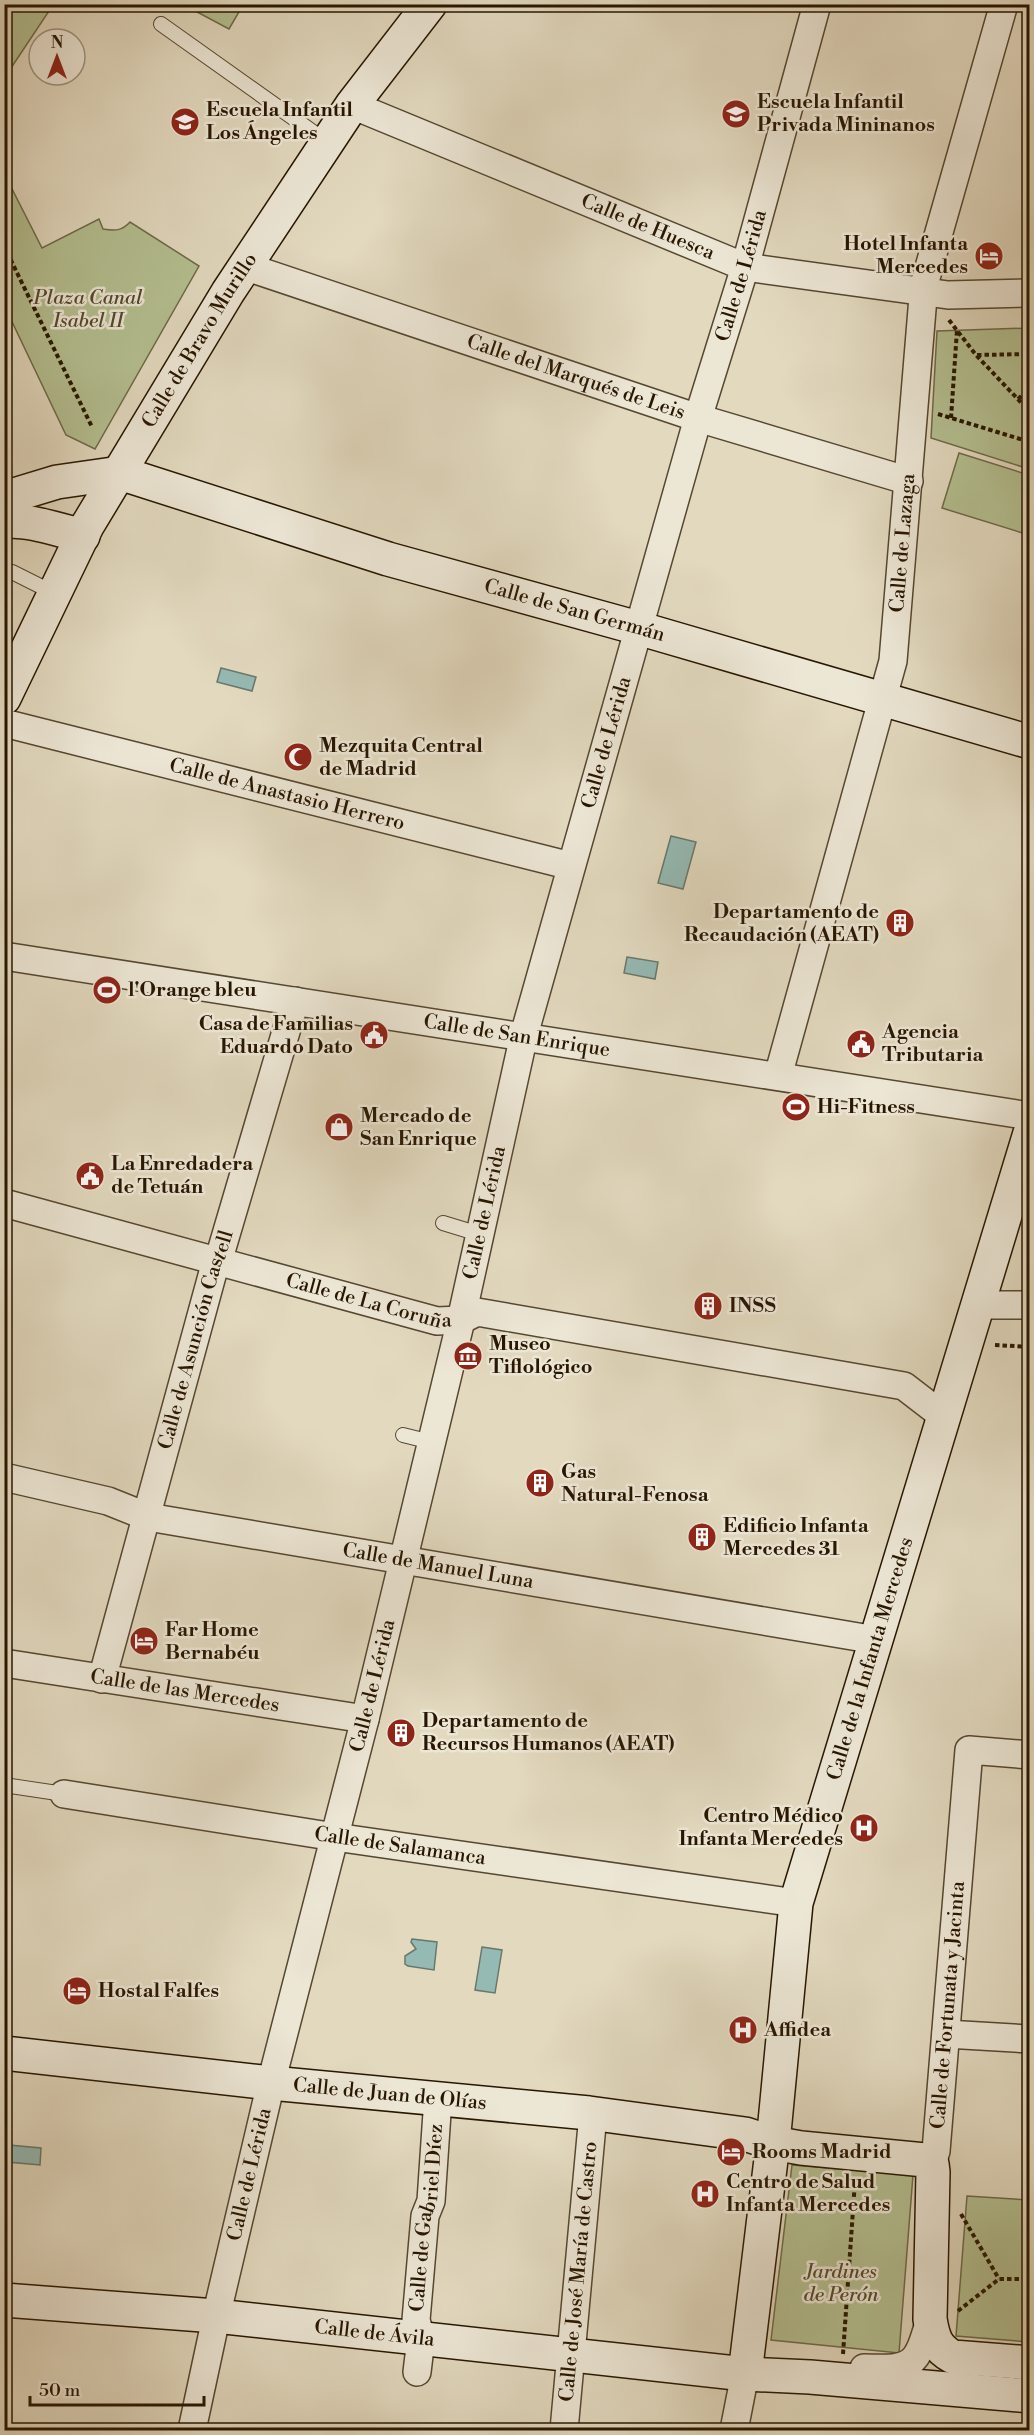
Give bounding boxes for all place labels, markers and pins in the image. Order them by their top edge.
place label: Escuela Infantil Privada Mininanos [757,90,935,138]
place label: Escuela Infantil Los Ángeles [206,98,353,146]
school or university icon: Escuela Infantil Privada Mininanos [720,98,752,130]
school or university icon: Escuela Infantil Los Ángeles [169,106,201,138]
place label: Hotel Infanta Mercedes [844,232,968,280]
hotel icon: Hotel Infanta Mercedes [973,240,1005,272]
place label: Mezquita Central de Madrid [319,734,483,782]
mosque icon: Mezquita Central de Madrid [282,741,314,773]
place label: Departamento de Recaudación (AEAT) [684,900,879,948]
building icon: Departamento de Recaudación (AEAT) [884,907,916,939]
sports icon: l'Orange bleu [91,974,123,1006]
place label: l'Orange bleu [128,978,257,1003]
place label: Casa de Familias Eduardo Dato [199,1012,353,1060]
public building icon: Casa de Familias Eduardo Dato [358,1019,390,1051]
place label: Agencia Tributaria [881,1020,983,1068]
public building icon: Agencia Tributaria [845,1028,877,1060]
sports icon: Hi-Fitness [780,1091,812,1123]
place label: Hi-Fitness [817,1095,915,1120]
place label: Mercado de San Enrique [360,1104,477,1152]
shop icon: Mercado de San Enrique [323,1111,355,1143]
place label: La Enredadera de Tetuán [111,1152,253,1200]
public building icon: La Enredadera de Tetuán [74,1160,106,1192]
building icon: INSS [692,1290,724,1322]
place label: INSS [729,1294,776,1319]
place label: Museo Tiflológico [489,1332,593,1380]
museum icon: Museo Tiflológico [452,1340,484,1372]
place label: Gas Natural-Fenosa [561,1460,709,1508]
building icon: Gas Natural-Fenosa [524,1467,556,1499]
place label: Edificio Infanta Mercedes 31 [723,1514,869,1562]
building icon: Edificio Infanta Mercedes 31 [686,1521,718,1553]
place label: Far Home Bernabéu [165,1618,260,1666]
hotel icon: Far Home Bernabéu [128,1625,160,1657]
place label: Departamento de Recursos Humanos (AEAT) [422,1709,675,1757]
building icon: Departamento de Recursos Humanos (AEAT) [385,1717,417,1749]
place label: Centro Médico Infanta Mercedes [679,1804,843,1852]
hospital icon: Centro Médico Infanta Mercedes [848,1812,880,1844]
hotel icon: Hostal Falfes [61,1975,93,2007]
place label: Hostal Falfes [98,1979,219,2004]
hospital icon: Affidea [727,2014,759,2046]
place label: Affidea [763,2018,831,2043]
hotel icon: Rooms Madrid [715,2136,747,2168]
place label: Rooms Madrid [752,2140,892,2165]
place label: Centro de Salud Infanta Mercedes [726,2170,890,2218]
hospital icon: Centro de Salud Infanta Mercedes [689,2178,721,2210]

